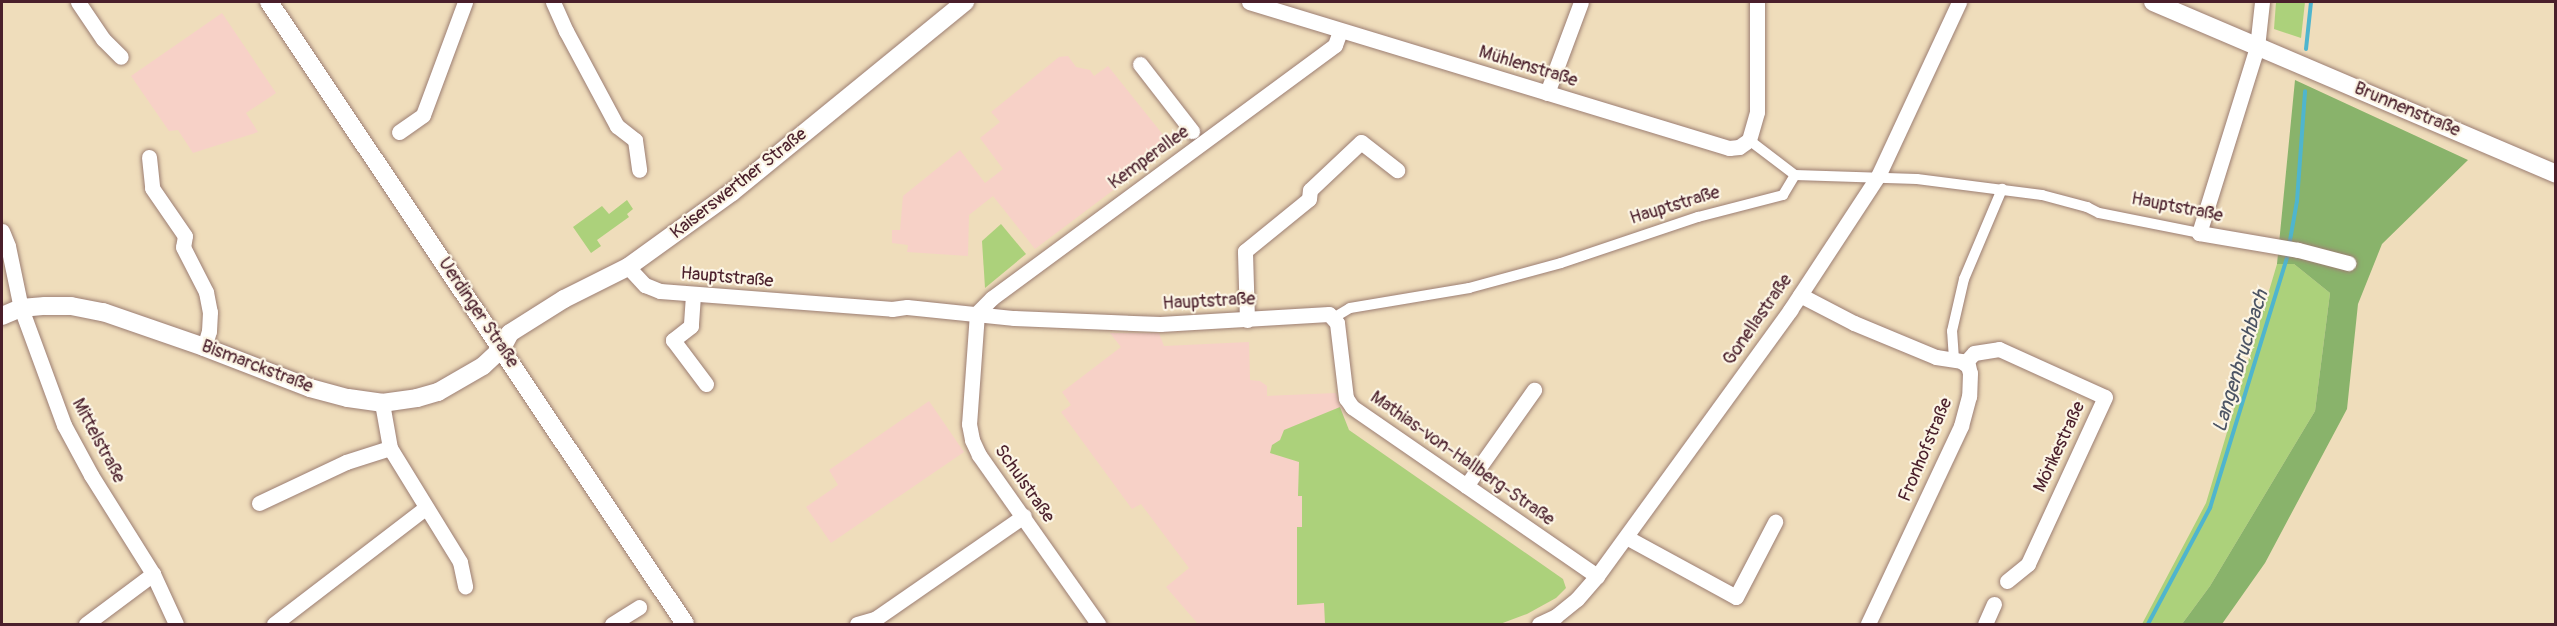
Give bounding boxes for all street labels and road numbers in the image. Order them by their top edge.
street label: Mühlenstraße [1476,42,1580,92]
street label: Brunnenstraße [2351,78,2463,142]
street label: Kemperallee [1105,122,1193,194]
street label: Kaiserswerther Straße [666,124,812,244]
street label: Hauptstraße [1627,182,1723,230]
street label: Hauptstraße [2129,189,2225,227]
street label: Uerdinger Straße [433,254,523,372]
street label: Hauptstraße [680,263,774,293]
street label: Gonellastraße [1719,270,1797,370]
street label: Hauptstraße [1162,289,1256,315]
street label: Bismarckstraße [198,336,316,398]
street label: Mathias-von-Hallberg-Straße [1366,387,1558,531]
street label: Mittelstraße [67,395,129,487]
street label: Fronhofstraße [1894,395,1958,505]
street label: Mörikestraße [2030,398,2090,496]
street label: Schulstraße [989,441,1059,527]

